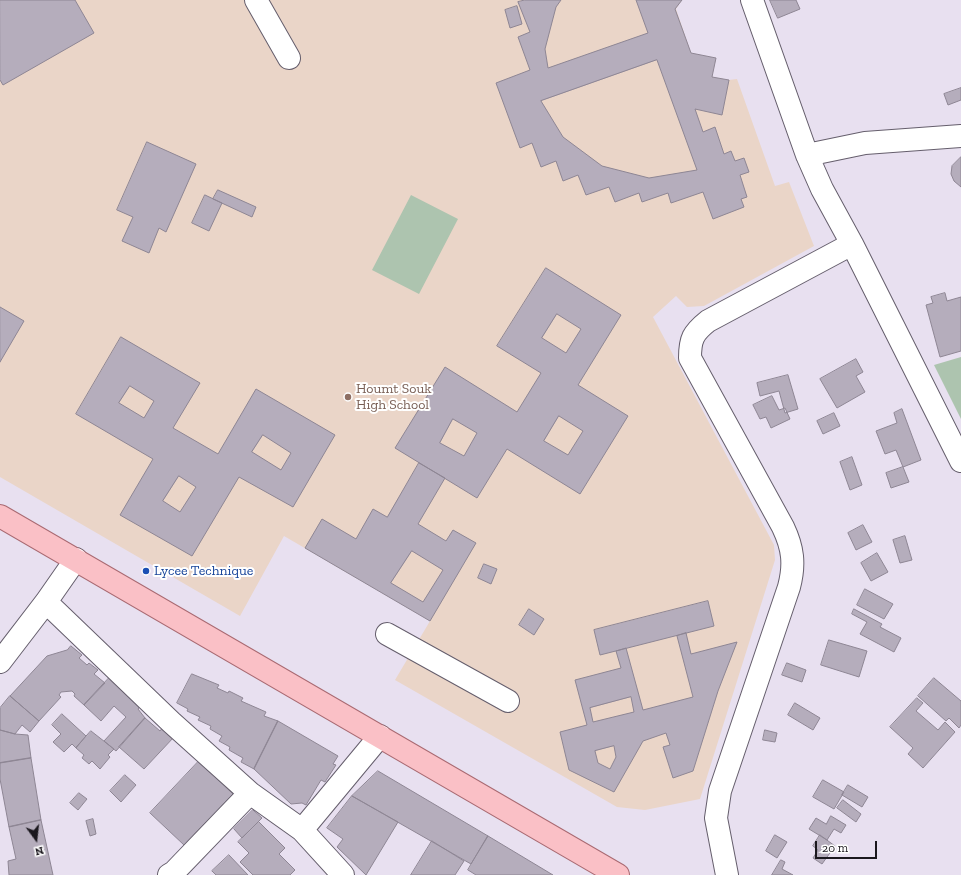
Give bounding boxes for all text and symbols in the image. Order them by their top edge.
place label: Houmt Souk High School [356,381,432,414]
marker: Houmt Souk High School [343,392,353,402]
place label: Lycee Technique [154,563,253,579]
marker: Lycee Technique [141,566,151,576]
north arrow [16,819,56,859]
scale bar [817,833,879,859]
text: 20 m [822,841,848,855]
text: N [34,844,45,858]

